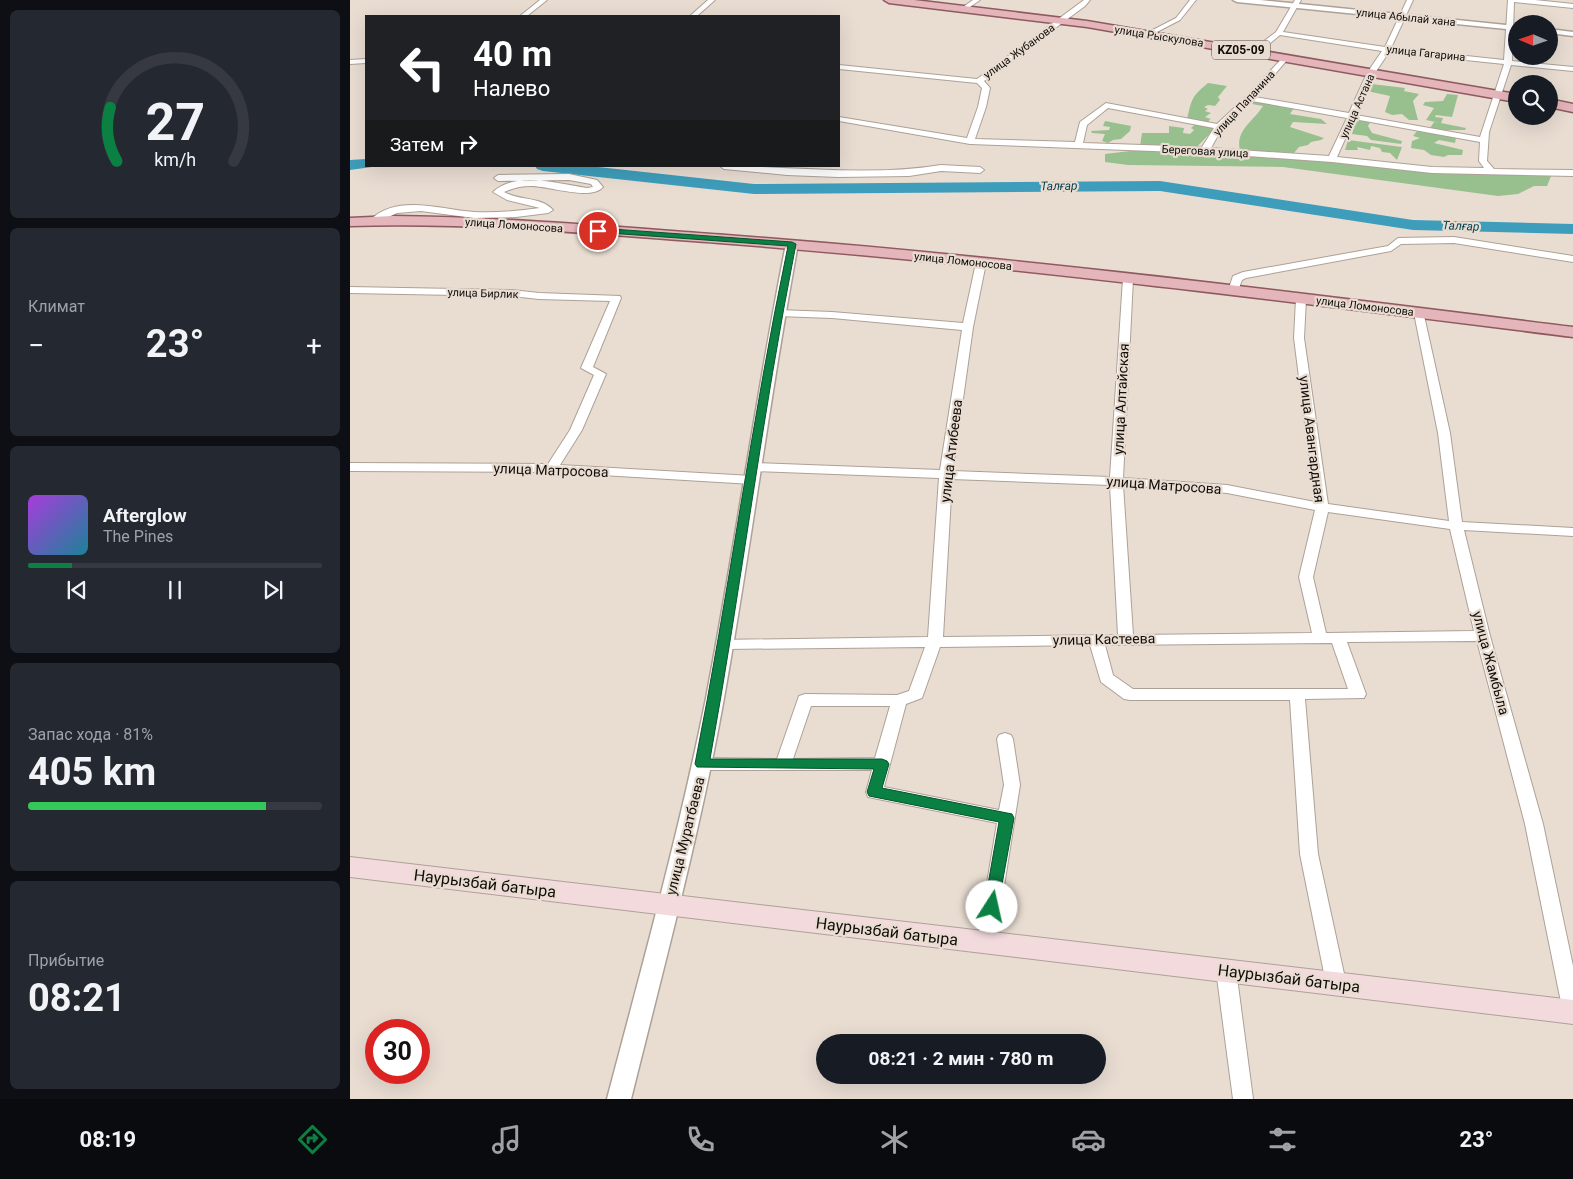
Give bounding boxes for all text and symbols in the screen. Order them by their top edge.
street label: улица Абылай хана [1356,6,1456,29]
north arrow [1508,15,1558,65]
map controls [1508,15,1558,125]
street label: улица Жубанова [981,21,1057,82]
street label: улица Рыскулова [1113,23,1204,50]
text: 40 m [473,34,552,75]
icon: left [390,35,455,100]
road number: KZ05-09 [1212,40,1270,60]
street label: улица Гагарина [1386,43,1466,64]
street label: улица Папанина [1211,68,1278,139]
street label: улица Астана [1337,72,1378,141]
button: search [1508,75,1558,125]
text: Налево [473,76,550,101]
text: 27 [145,92,205,153]
icon: right [454,130,482,158]
text: Затем [390,133,444,156]
street label: Береговая улица [1161,143,1249,160]
text: km/h [154,149,196,170]
water label: Талғар [1040,179,1078,193]
pin [577,210,619,252]
street label: улица Ломоносова [464,216,563,235]
icon: arrive [584,217,612,245]
water label: Талғар [1442,218,1480,234]
street label: улица Ломоносова [913,250,1013,273]
street label: улица Бирлик [447,286,519,301]
street label: улица Ломоносова [1315,294,1415,319]
text: Климат [28,297,85,316]
text: 23° [146,322,204,366]
text: − [28,329,44,362]
text: + [306,329,322,362]
street label: улица Алтайская [1110,343,1132,455]
street label: улица Авангардная [1296,375,1328,503]
street label: улица Атибеева [937,399,965,503]
street label: улица Матросова [493,460,609,480]
street label: улица Матросова [1106,473,1222,497]
text: Afterglow [103,504,187,527]
text: The Pines [103,527,173,546]
icon: previous [63,576,91,604]
icon: pause [161,576,189,604]
icon: next [259,576,287,604]
street label: улица Жамбыла [1469,609,1513,717]
street label: улица Кастеева [1053,630,1155,648]
text: Запас хода · 81% [28,725,153,744]
text: 405 km [28,750,156,794]
street label: улица Муратбаева [663,775,707,897]
street label: Наурызбай батыра [413,865,557,902]
position arrow [965,880,1017,932]
street label: Наурызбай батыра [815,913,959,950]
text: Прибытие [28,951,104,970]
street label: Наурызбай батыра [1217,960,1361,997]
text: 08:21 [28,976,126,1020]
speed limit sign: 30 [365,1019,430,1084]
text: 08:21 · 2 мин · 780 m [869,1047,1053,1070]
icon: directions [295,1122,330,1157]
icon: music [489,1122,524,1157]
icon: phone [683,1122,718,1157]
icon: climate [877,1122,912,1157]
icon: car [1071,1122,1106,1157]
icon: filters [1265,1122,1300,1157]
text: 08:19 [80,1127,136,1152]
text: 23° [1460,1127,1493,1152]

